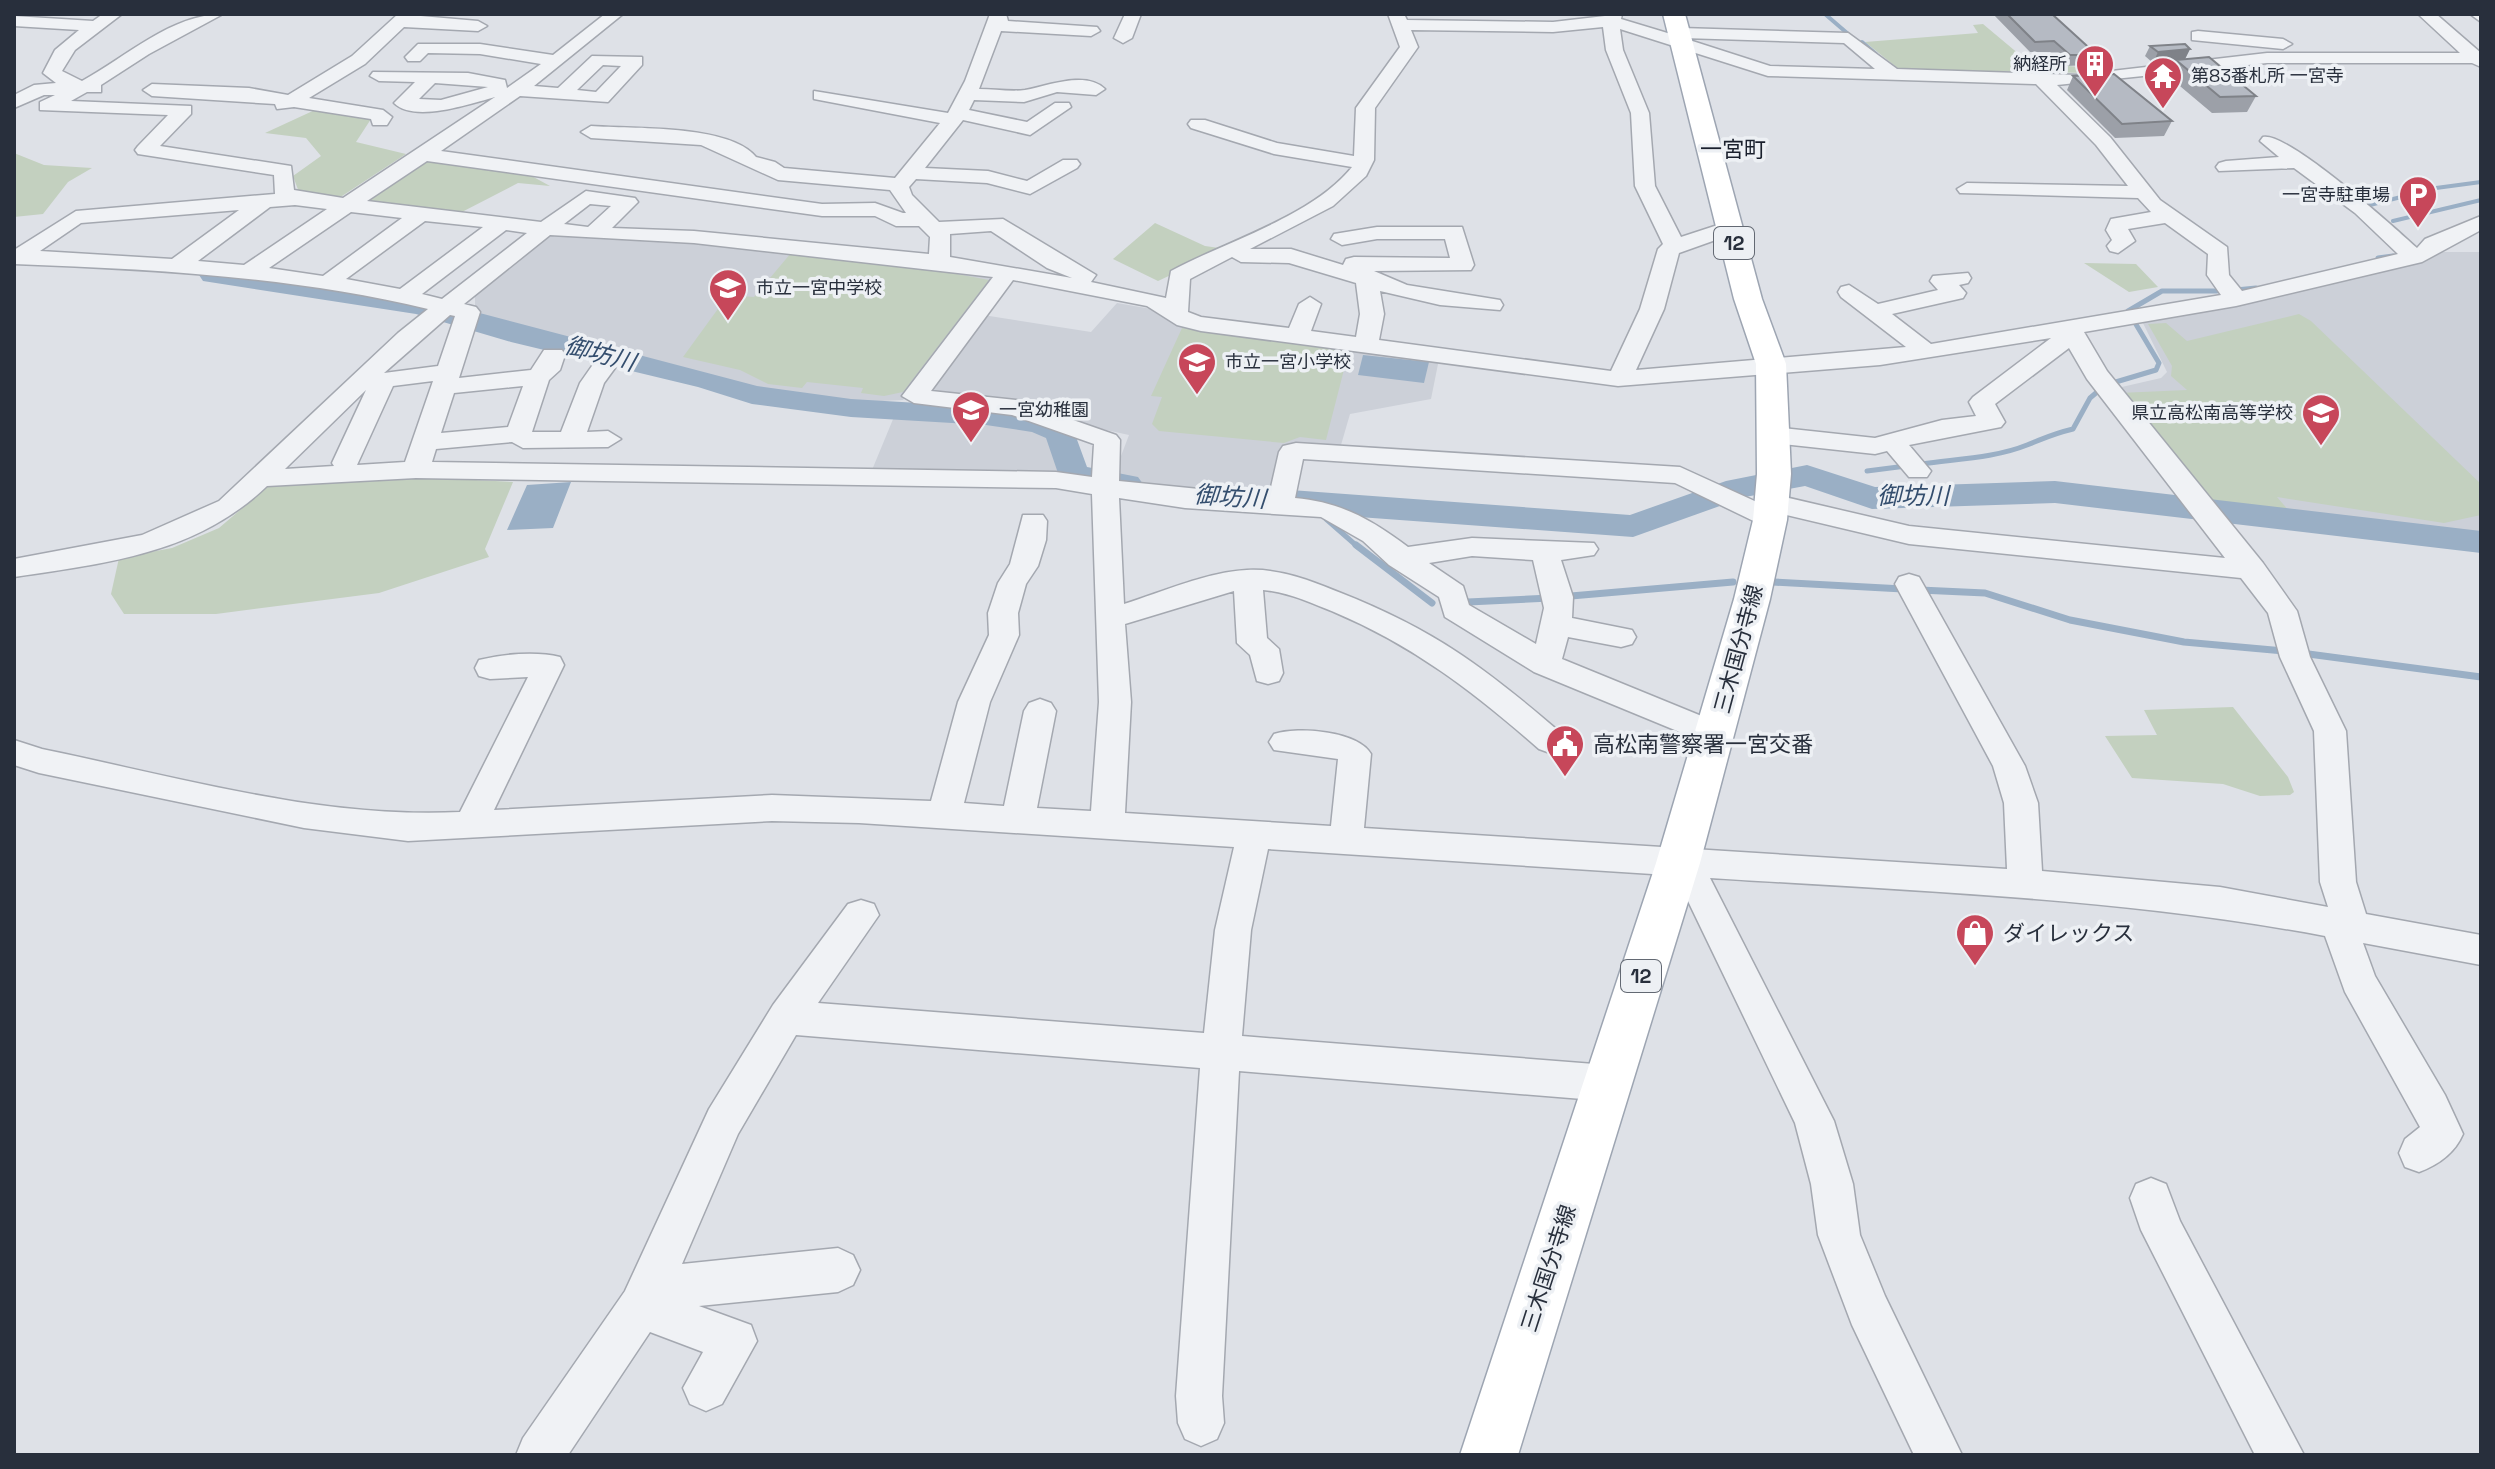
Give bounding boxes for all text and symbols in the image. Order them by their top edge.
building icon: 納経所 [2074,43,2116,98]
place label: 納経所 [2013,52,2067,75]
temple icon: 第83番札所 一宮寺 [2142,55,2184,110]
place label: 第83番札所 一宮寺 [2191,64,2344,87]
district label: 一宮町 [1700,135,1766,163]
parking icon: 一宮寺駐車場 [2397,174,2439,229]
place label: 一宮寺駐車場 [2282,183,2390,206]
road number: 12 [1714,227,1754,259]
school or university icon: 市立一宮中学校 [707,267,749,322]
place label: 市立一宮中学校 [756,276,882,299]
water label: 御坊川 [561,329,642,379]
school or university icon: 市立一宮小学校 [1176,341,1218,396]
place label: 市立一宮小学校 [1225,350,1351,373]
school or university icon: 一宮幼稚園 [950,389,992,444]
school or university icon: 県立高松南高等学校 [2300,392,2342,447]
place label: 一宮幼稚園 [999,398,1089,421]
place label: 県立高松南高等学校 [2131,401,2293,424]
water label: 御坊川 [1193,479,1270,515]
water label: 御坊川 [1877,480,1952,511]
street label: 三木国分寺線 [1707,582,1769,716]
public building icon: 高松南警察署一宮交番 [1544,723,1586,778]
place label: 高松南警察署一宮交番 [1593,730,1813,758]
shop icon: ダイレックス [1954,912,1996,967]
place label: ダイレックス [2003,919,2134,947]
road number: 12 [1621,960,1661,992]
street label: 三木国分寺線 [1514,1201,1582,1335]

